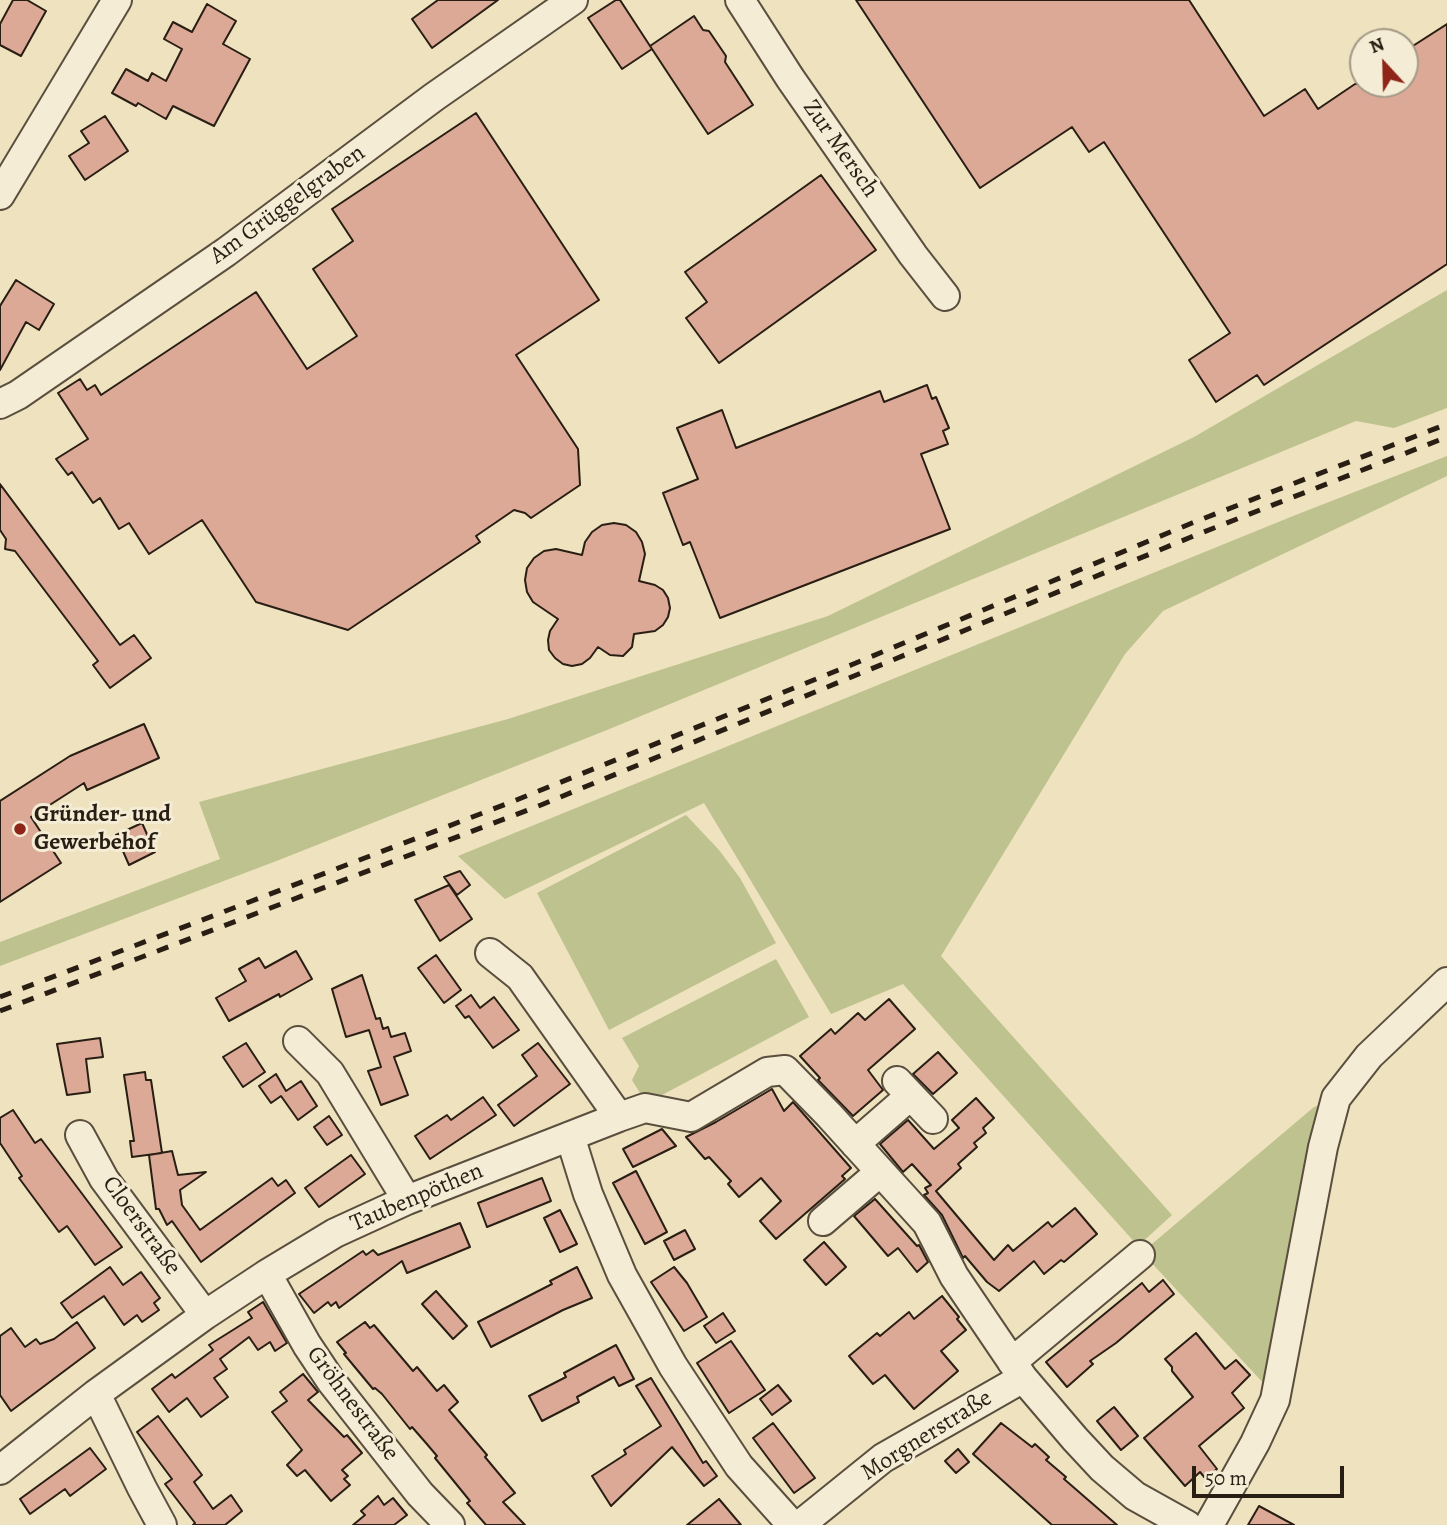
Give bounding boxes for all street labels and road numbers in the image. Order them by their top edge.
street label: Zur Mersch [796,95,884,203]
street label: Am Grüggelgraben [205,139,371,271]
street label: Taubenpöthen [346,1157,488,1239]
street label: Cloerstraße [95,1171,187,1281]
street label: Gröhnestraße [300,1341,404,1467]
street label: Morgnerstraße [856,1384,998,1488]

